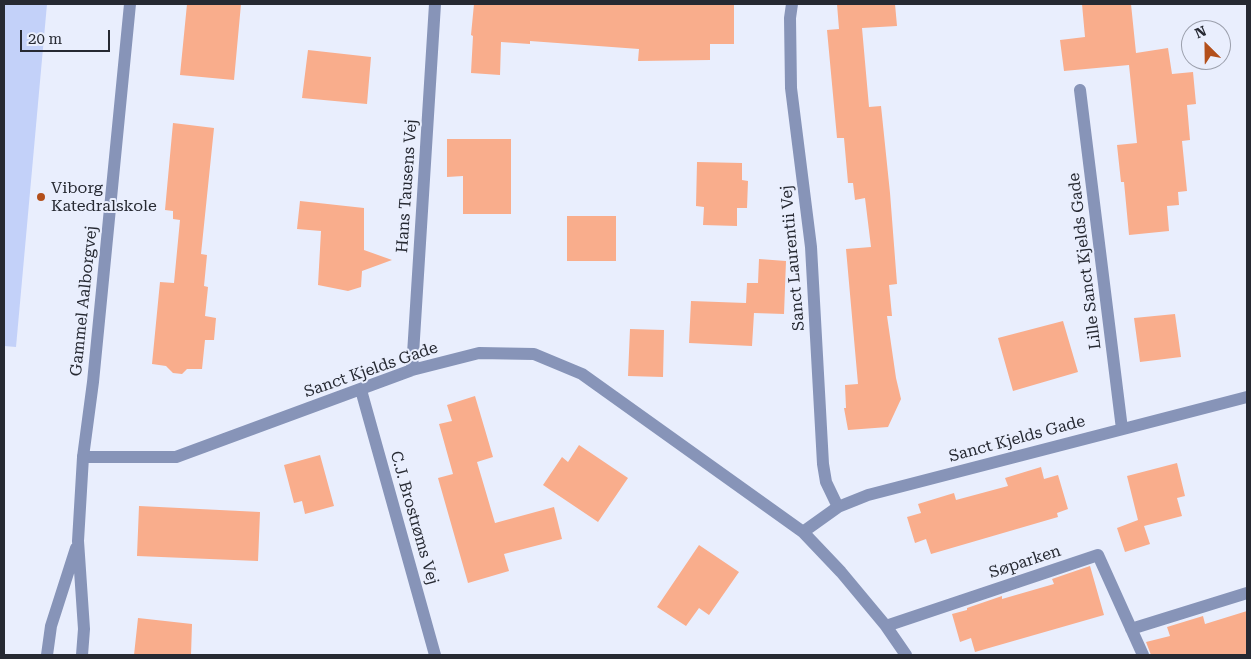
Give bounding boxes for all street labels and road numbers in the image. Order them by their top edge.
street label: Hans Tausens Vej [393,118,421,254]
street label: Lille Sanct Kjelds Gade [1065,172,1105,350]
street label: Sanct Laurentii Vej [777,184,809,332]
street label: Gammel Aalborgvej [67,225,101,377]
street label: Sanct Kjelds Gade [302,338,440,402]
street label: Sanct Kjelds Gade [947,412,1087,466]
street label: C.J. Brostrøms Vej [386,449,442,587]
street label: Søparken [987,541,1063,583]

